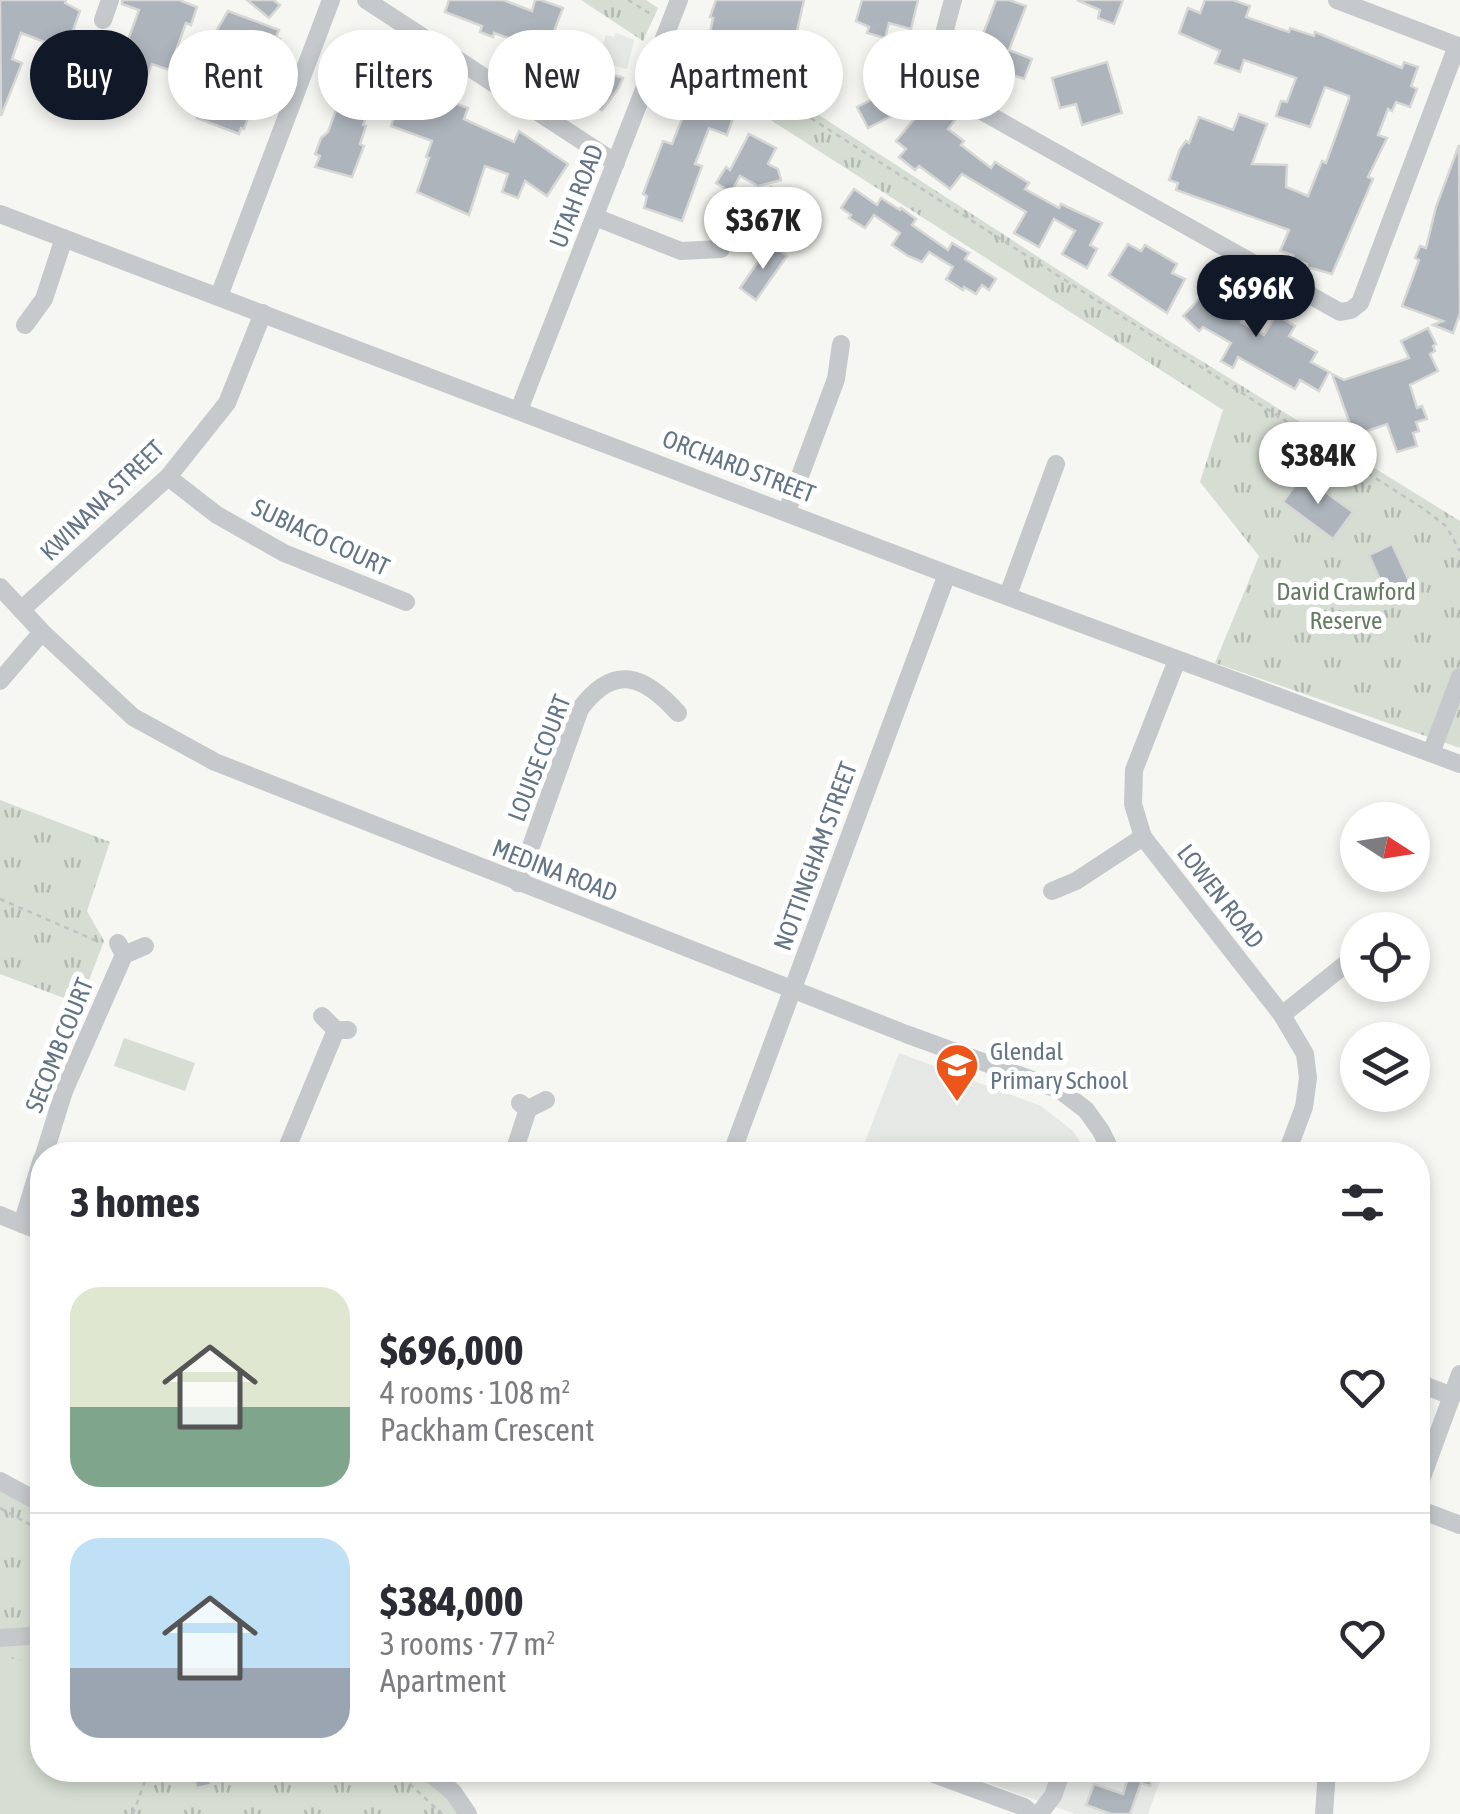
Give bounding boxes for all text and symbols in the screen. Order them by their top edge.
chip: Buy [30,30,148,120]
chip: Rent [168,30,298,120]
chip: Filters [318,30,468,120]
chip: New [488,30,615,120]
chip: Apartment [635,30,843,120]
chip: House [863,30,1015,120]
street label: UTAH ROAD [544,141,608,251]
pin: $367K [693,187,833,272]
text: $367K [726,201,800,238]
pin: $696K [1186,255,1326,340]
text: $696K [1219,269,1293,306]
pin: $384K [1248,422,1388,507]
street label: ORCHARD STREET [659,424,819,508]
street label: KWINANA STREET [35,434,169,566]
text: $384K [1281,436,1355,473]
street label: SUBIACO COURT [248,493,394,581]
park label: David Crawford Reserve [1276,577,1416,634]
street label: LOUISE COURT [502,691,576,825]
street label: NOTTINGHAM STREET [768,758,862,954]
north arrow [1340,802,1430,892]
map controls [1340,802,1430,1112]
street label: MEDINA ROAD [489,833,621,907]
street label: LOWEN ROAD [1172,839,1270,953]
button: locate [1340,912,1430,1002]
street label: SECOMB COURT [19,974,99,1116]
button: layers [1340,1022,1430,1112]
place label: Glendal Primary School [990,1037,1128,1094]
school or university icon: Glendal Primary School [934,1042,980,1103]
icon: filters [1335,1175,1390,1230]
text: 3 homes [70,1178,200,1226]
text: $696,000 [380,1326,524,1374]
icon: home [150,1327,270,1447]
icon: heart [1335,1360,1390,1415]
text: 4 rooms · 108 m² [380,1374,570,1411]
text: Packham Crescent [380,1411,594,1448]
text: $384,000 [380,1577,524,1625]
icon: home [150,1578,270,1698]
icon: heart [1335,1611,1390,1666]
text: 3 rooms · 77 m² [380,1625,555,1662]
text: Apartment [380,1662,506,1699]

